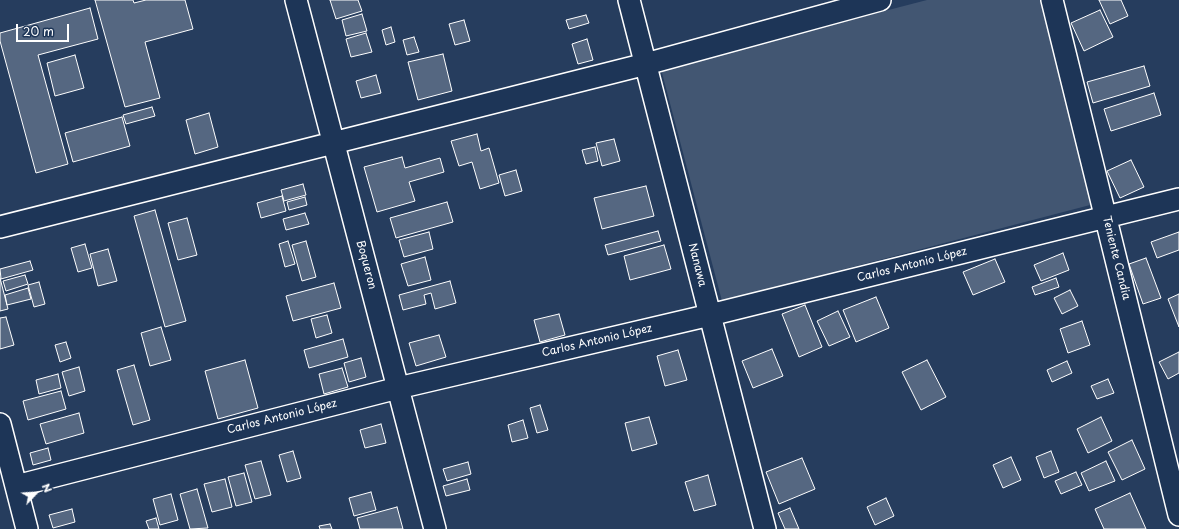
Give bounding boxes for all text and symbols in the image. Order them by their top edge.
scale bar [18,16,71,42]
text: 20 m [23,22,54,40]
street label: Teniente Candia [1099,215,1133,301]
street label: Boqueron [353,239,379,291]
street label: Nanawa [685,242,709,288]
street label: Carlos Antonio López [856,245,968,285]
street label: Carlos Antonio López [541,322,653,360]
street label: Carlos Antonio López [226,397,338,437]
north arrow [16,473,56,513]
text: N [38,480,57,495]

